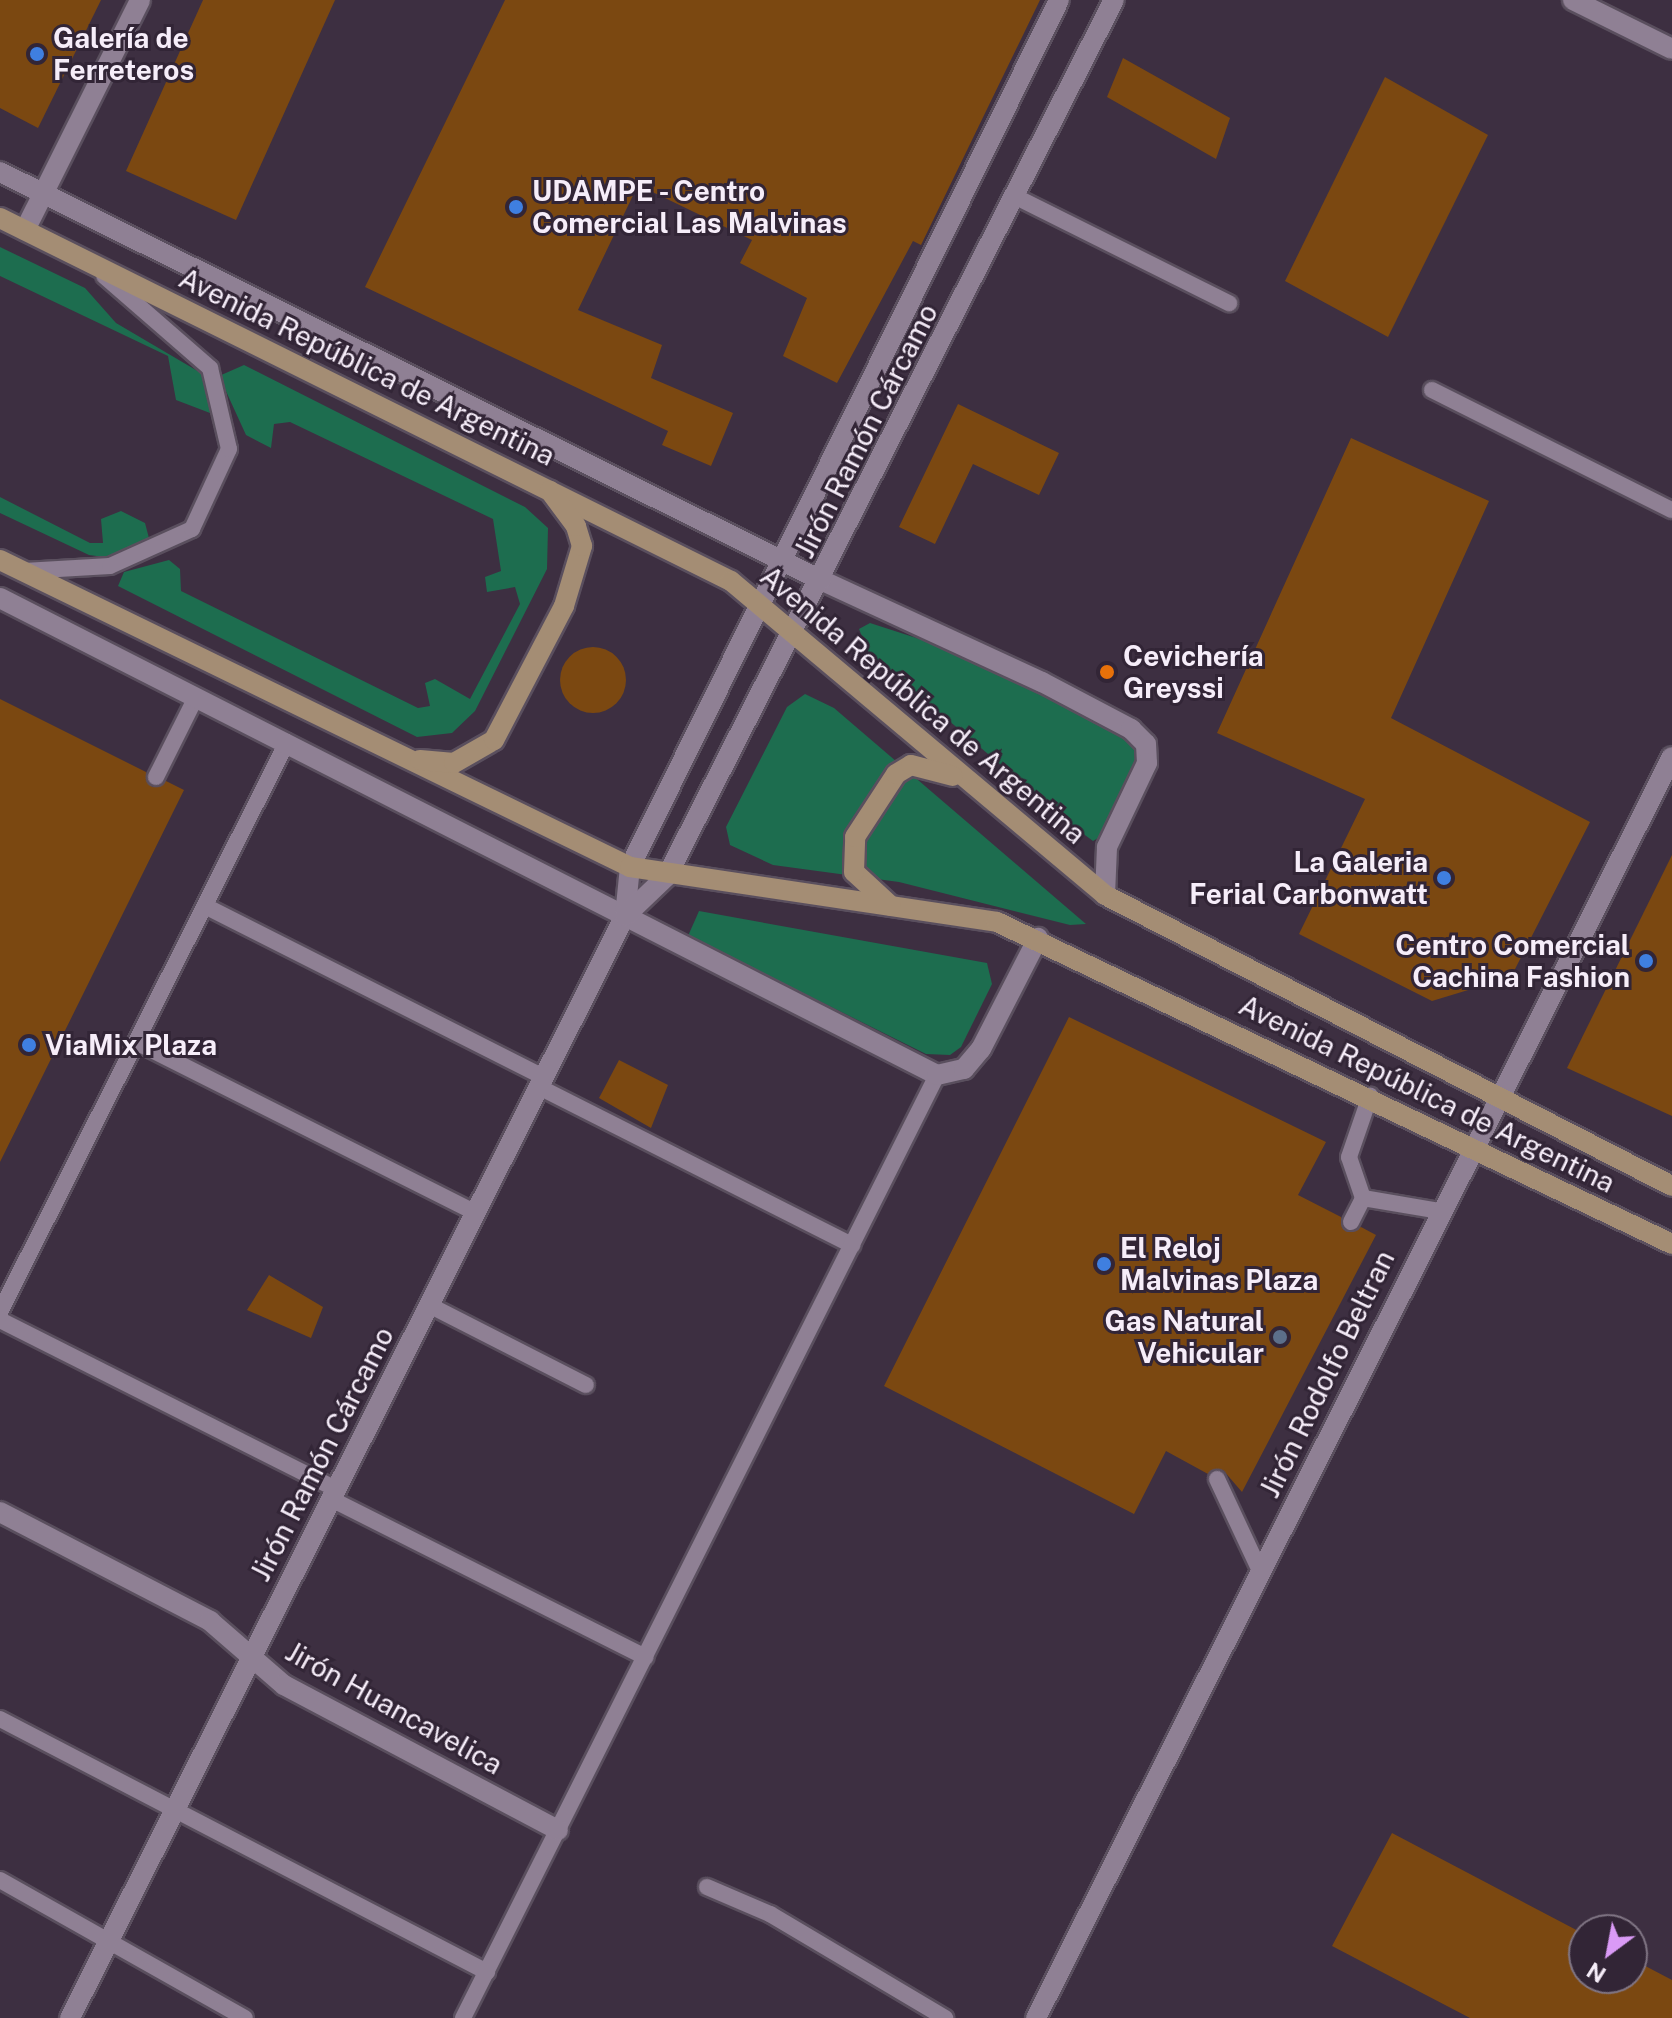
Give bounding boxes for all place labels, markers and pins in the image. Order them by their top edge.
place label: Galería de Ferreteros [53,21,194,87]
marker: Galería de Ferreteros [28,45,46,63]
place label: UDAMPE - Centro Comercial Las Malvinas [532,174,847,240]
marker: UDAMPE - Centro Comercial Las Malvinas [507,198,525,216]
place label: Cevichería Greyssi [1123,639,1264,705]
marker: Cevichería Greyssi [1098,663,1116,681]
place label: La Galeria Ferial Carbonwatt [1189,845,1428,911]
marker: La Galeria Ferial Carbonwatt [1435,869,1453,887]
place label: Centro Comercial Cachina Fashion [1395,928,1630,994]
marker: Centro Comercial Cachina Fashion [1637,952,1655,970]
place label: ViaMix Plaza [45,1028,217,1062]
marker: ViaMix Plaza [20,1036,38,1054]
place label: El Reloj Malvinas Plaza [1120,1231,1319,1297]
marker: El Reloj Malvinas Plaza [1095,1255,1113,1273]
place label: Gas Natural Vehicular [1104,1304,1264,1370]
marker: Gas Natural Vehicular [1271,1328,1289,1346]

